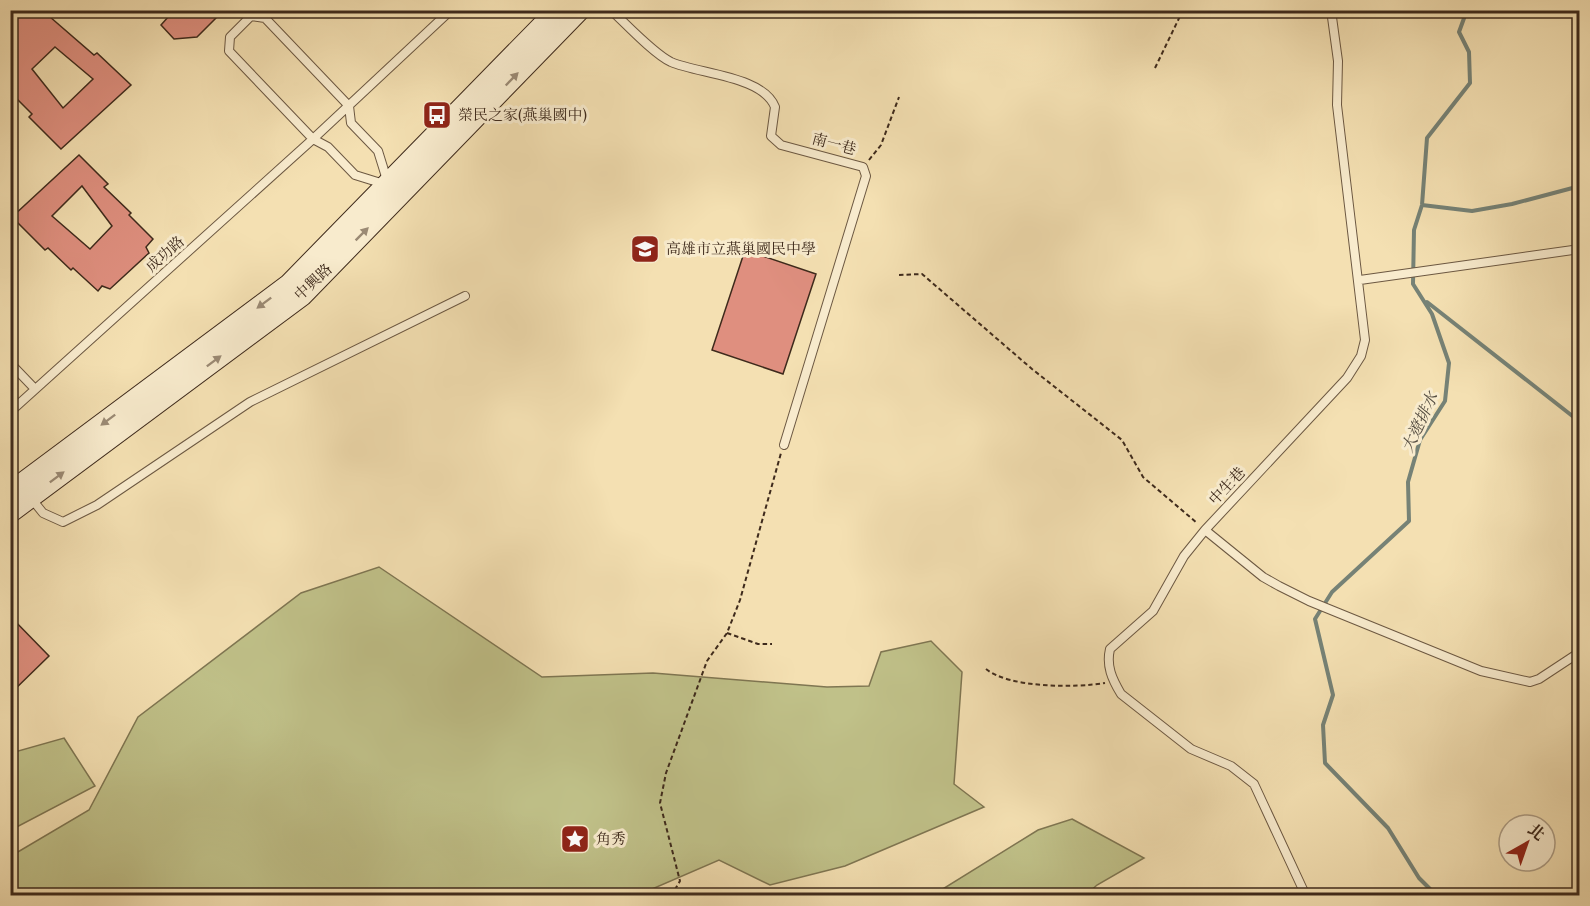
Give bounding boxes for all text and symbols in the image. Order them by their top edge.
one-way arrow [505,72,519,87]
bus stop icon: 榮民之家(燕巢國中) [421,99,453,131]
place label: 榮民之家(燕巢國中) [458,105,587,124]
street label: 南一巷 [810,129,858,159]
one-way arrow [354,228,368,242]
street label: 成功路 [142,232,188,276]
school or university icon: 高雄市立燕巢國民中學 [629,233,661,265]
place label: 高雄市立燕巢國民中學 [666,239,816,258]
street label: 中興路 [290,259,336,304]
one-way arrow [256,297,271,309]
one-way arrow [206,355,222,367]
water label: 大遼排水 [1396,387,1442,455]
one-way arrow [100,414,115,426]
street label: 中生巷 [1204,463,1249,509]
one-way arrow [49,471,65,483]
north arrow [1497,813,1557,873]
text: 北 [1524,819,1549,844]
place icon: 角秀 [559,823,591,855]
place label: 角秀 [596,829,626,848]

